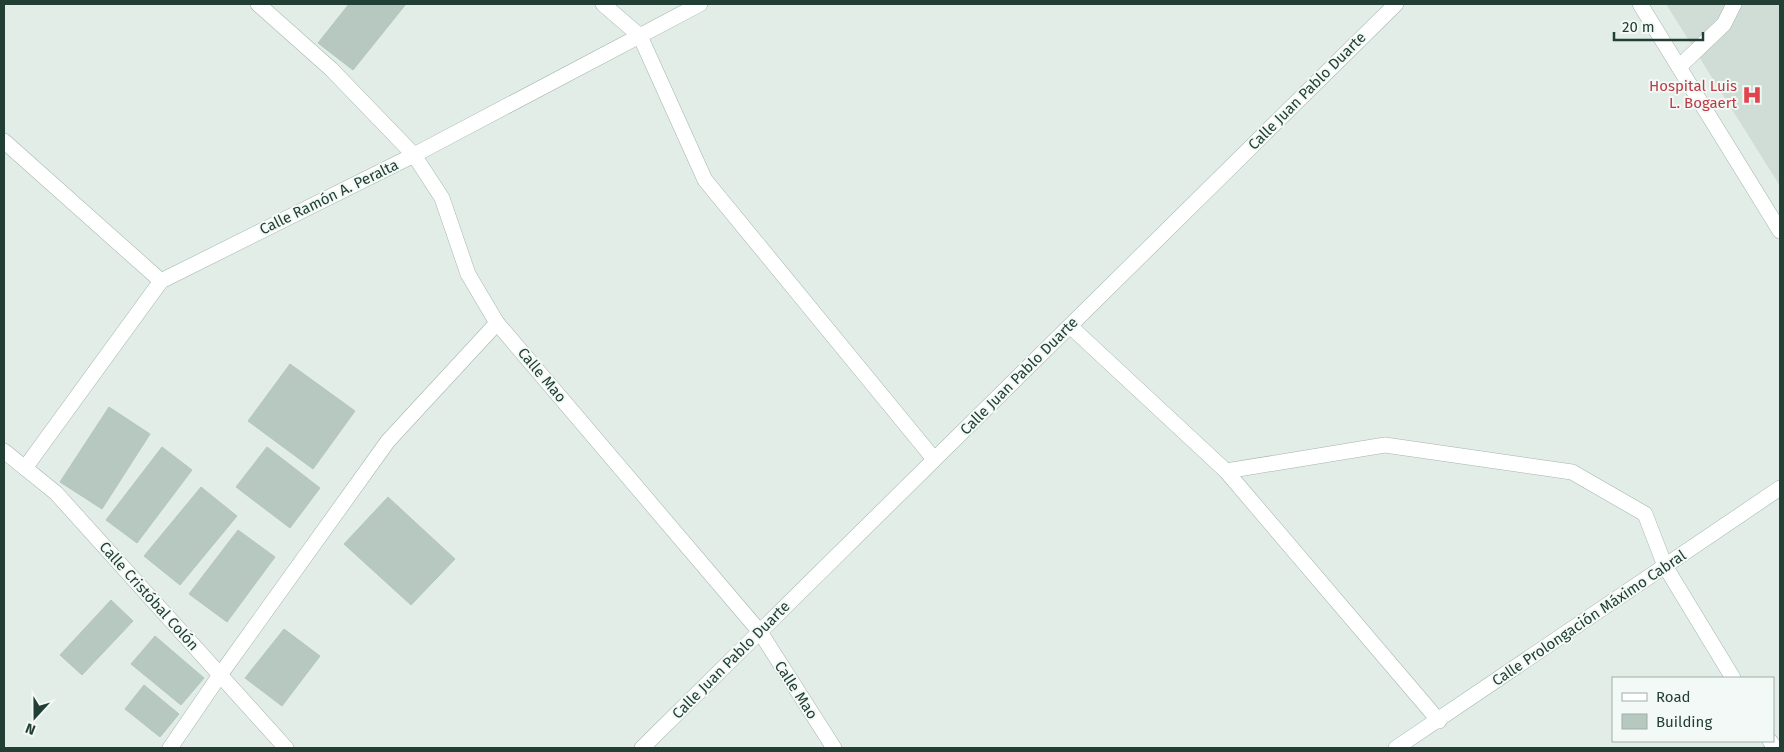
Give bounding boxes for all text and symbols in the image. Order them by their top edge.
scale bar [1614,10,1703,42]
text: 20 m [1622,18,1655,36]
street label: Calle Juan Pablo Duarte [1244,28,1370,154]
place label: Hospital Luis L. Bogaert [1649,77,1738,112]
hospital icon: Hospital Luis L. Bogaert [1741,84,1763,106]
street label: Calle Ramón A. Peralta [257,156,401,238]
street label: Calle Juan Pablo Duarte [956,313,1082,439]
street label: Calle Mao [514,344,570,406]
street label: Calle Cristóbal Colón [95,538,203,654]
street label: Calle Prolongación Máximo Cabral [1489,546,1690,690]
street label: Calle Juan Pablo Duarte [668,597,794,723]
street label: Calle Mao [771,658,821,722]
legend [1612,677,1774,742]
text: Road [1656,688,1691,706]
north arrow [10,692,60,742]
text: Building [1656,713,1712,731]
text: N [23,719,38,738]

